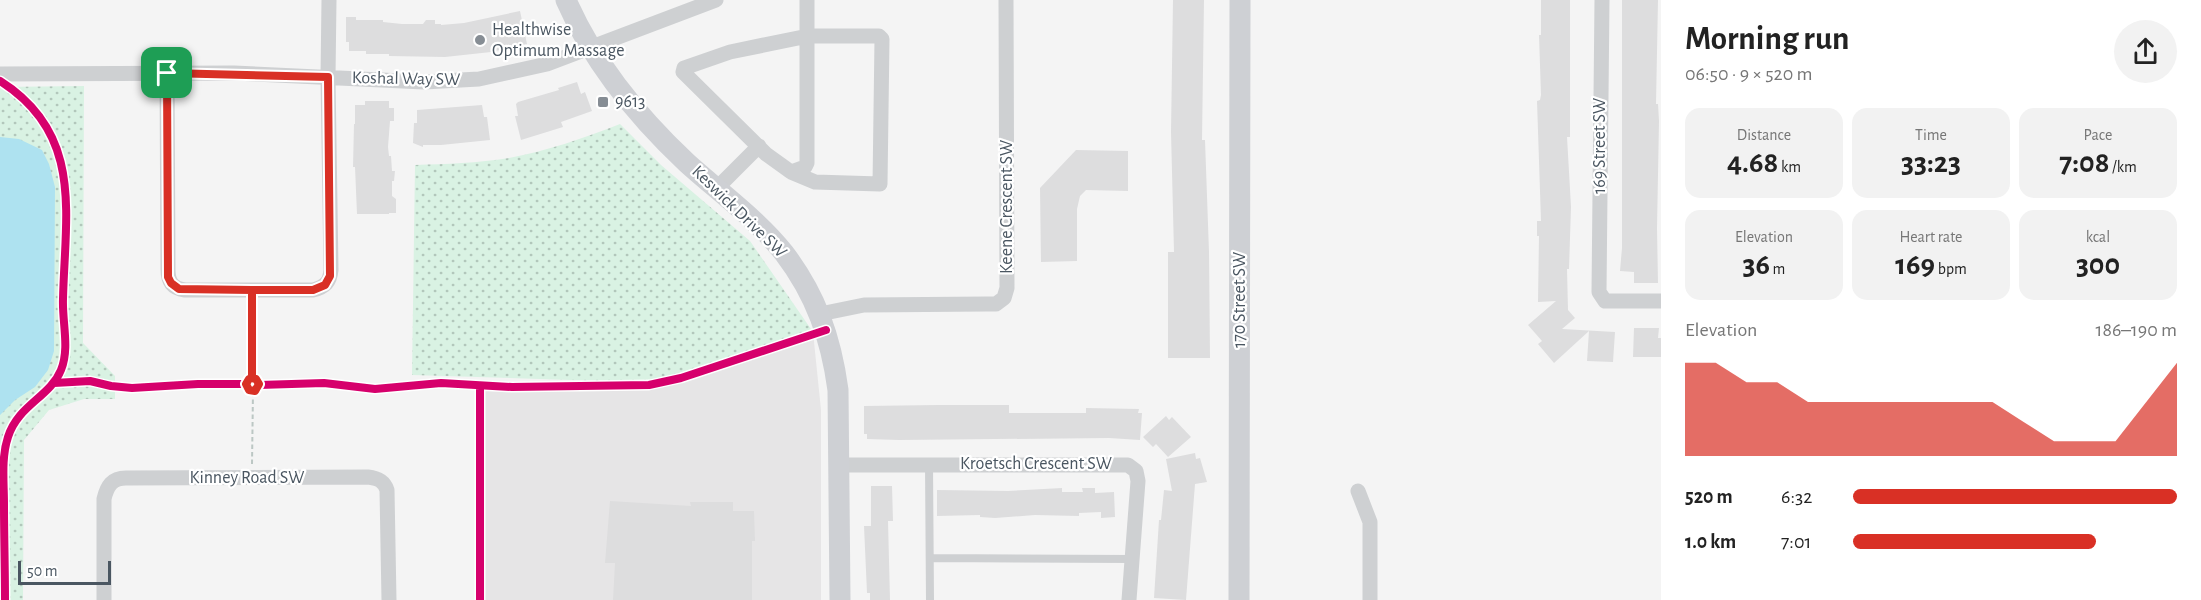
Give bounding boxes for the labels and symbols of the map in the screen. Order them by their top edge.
place label: Healthwise Optimum Massage [492,21,625,60]
marker: Healthwise Optimum Massage [473,33,487,47]
pin [141,47,192,98]
street label: Koshal Way SW [352,69,460,89]
place label: 9613 [615,93,646,111]
marker: 9613 [596,95,610,109]
street label: 169 Street SW [1591,98,1609,194]
street label: Keene Crescent SW [998,140,1016,274]
street label: Keswick Drive SW [688,162,790,262]
street label: 170 Street SW [1231,252,1249,348]
street label: Kroetsch Crescent SW [960,455,1112,473]
street label: Kinney Road SW [190,469,304,487]
scale bar [18,558,111,586]

